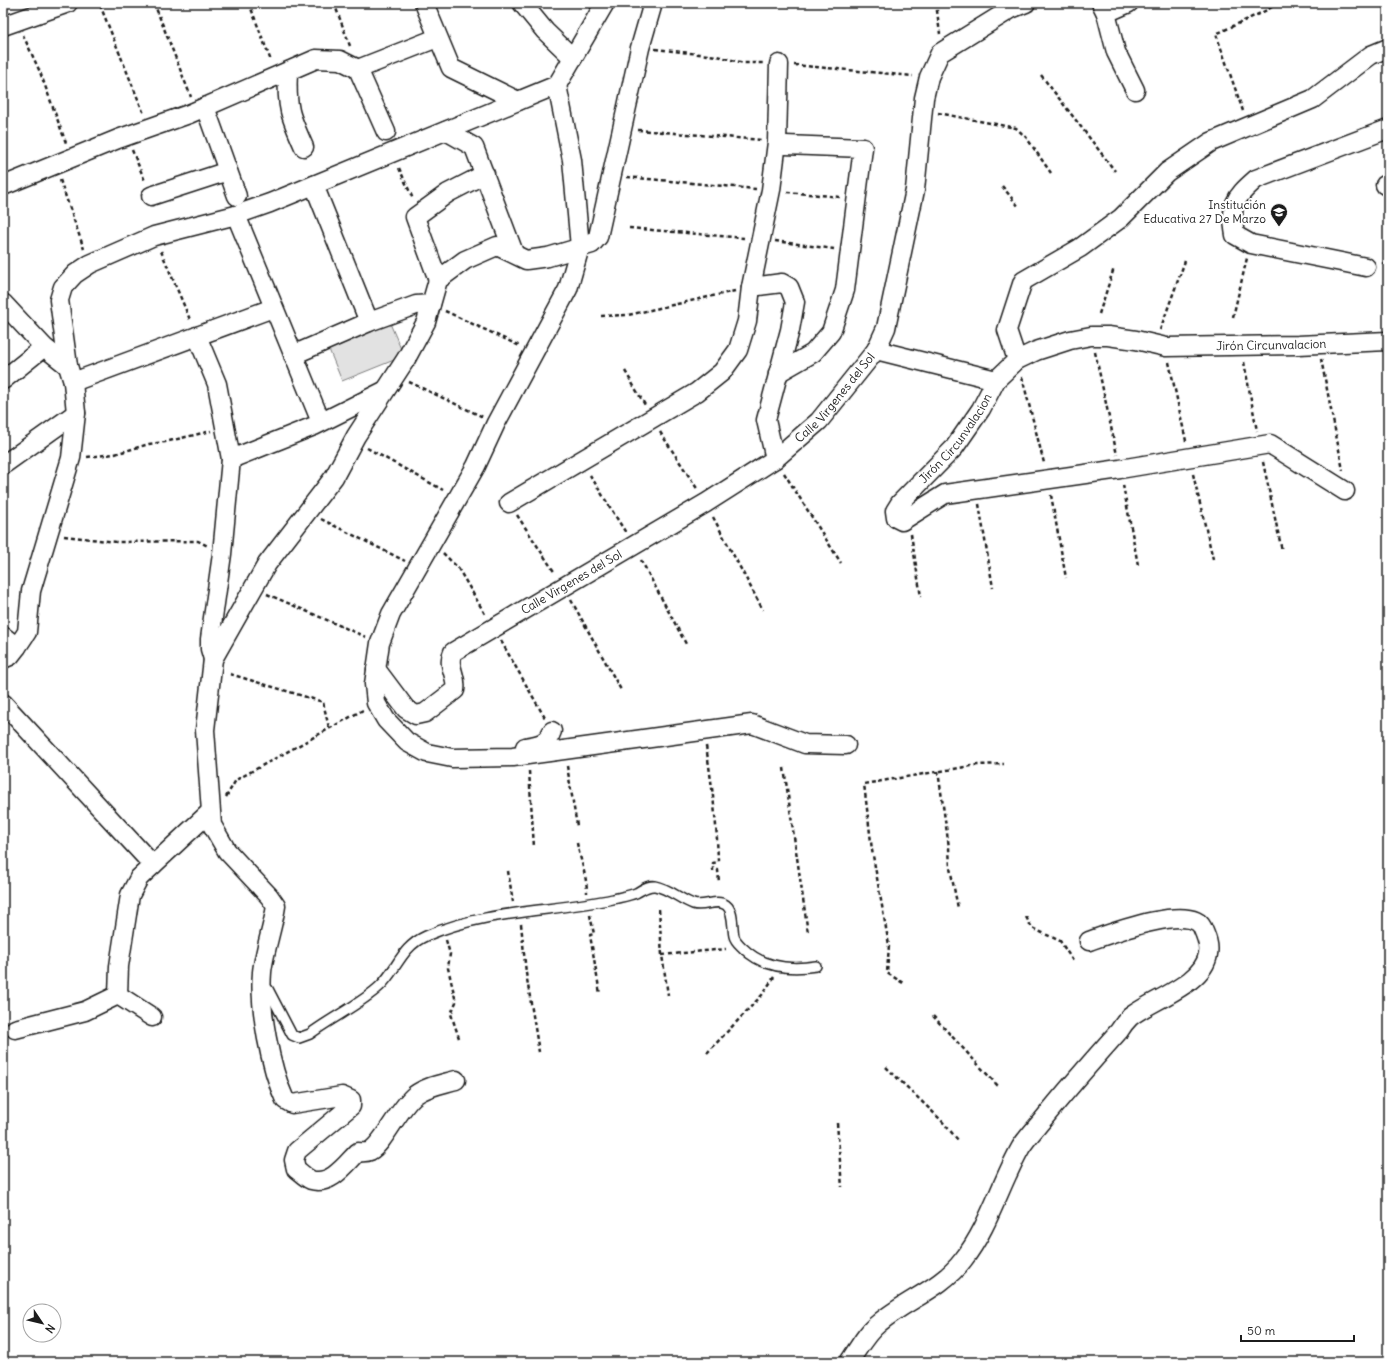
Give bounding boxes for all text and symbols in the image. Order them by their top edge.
place label: Institución Educativa 27 De Marzo [1143,197,1266,226]
school or university icon: Institución Educativa 27 De Marzo [1269,202,1289,227]
street label: Jirón Circunvalacion [1216,336,1327,353]
street label: Calle Virgenes del Sol [792,350,878,446]
street label: Jirón Circunvalacion [916,391,995,486]
street label: Calle Virgenes del Sol [518,546,624,617]
north arrow [22,1303,62,1343]
scale bar [1241,1317,1354,1343]
text: N [42,1322,58,1336]
text: 50 m [1247,1323,1276,1338]

